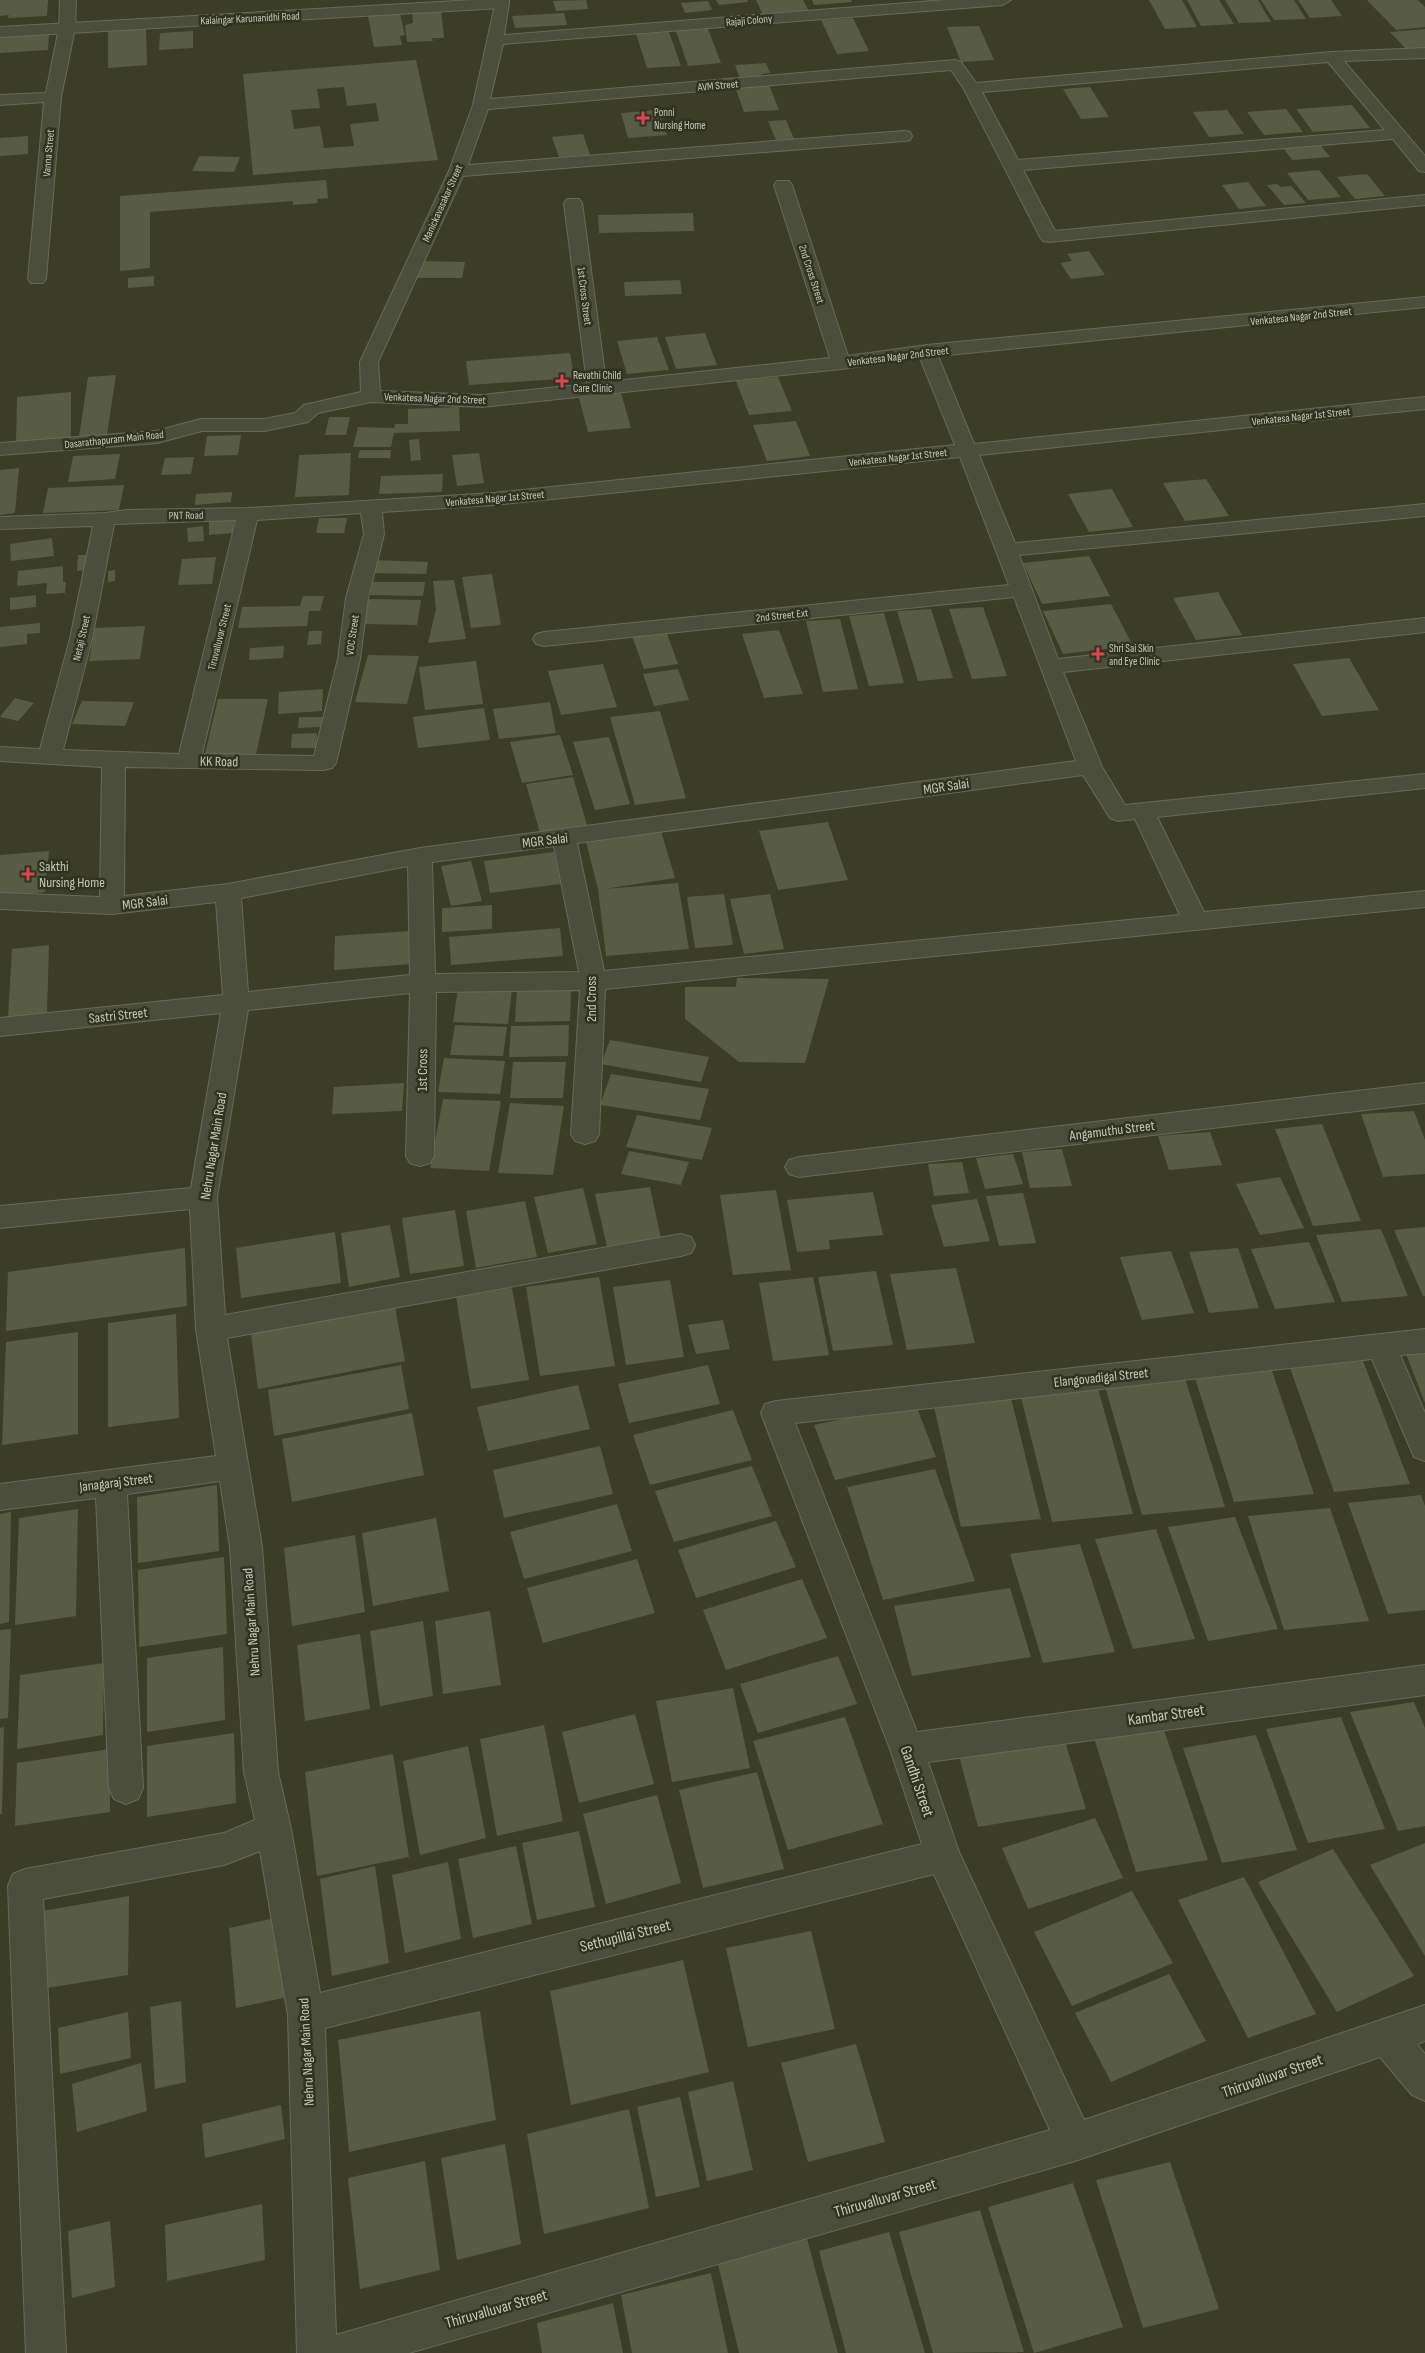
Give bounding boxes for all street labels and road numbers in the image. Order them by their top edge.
street label: Kalaingar Karunanidhi Road [200,9,301,28]
street label: Rajaji Colony [725,12,774,29]
street label: AVM Street [696,77,740,94]
street label: Vanna Street [40,128,57,177]
street label: Manickavasakar Street [420,162,466,244]
street label: 2nd Cross Street [796,243,827,306]
street label: 1st Cross Street [574,266,595,327]
street label: Venkatesa Nagar 2nd Street [1250,305,1353,328]
street label: Venkatesa Nagar 2nd Street [847,344,950,369]
street label: Venkatesa Nagar 2nd Street [384,390,487,407]
street label: Venkatesa Nagar 1st Street [1251,405,1352,428]
street label: Dasarathapuram Main Road [64,428,165,451]
street label: Venkatesa Nagar 1st Street [848,446,949,469]
street label: Venkatesa Nagar 1st Street [445,488,546,509]
street label: PNT Road [168,509,204,522]
street label: Tiruvalluvar Street [205,602,234,672]
street label: 2nd Street Ext [755,606,809,625]
street label: Netaji Street [70,613,93,662]
street label: VOC Street [343,613,362,656]
street label: KK Road [200,753,238,770]
street label: MGR Salai [922,775,970,798]
street label: MGR Salai [521,829,569,852]
street label: MGR Salai [121,891,169,914]
street label: 2nd Cross [583,976,600,1022]
street label: Sastri Street [88,1004,148,1027]
street label: 1st Cross [414,1049,431,1091]
street label: Nehru Nagar Main Road [197,1091,230,1201]
street label: Angamuthu Street [1067,1117,1156,1144]
street label: Elangovadigal Street [1053,1364,1149,1391]
street label: Janagaraj Street [77,1470,154,1496]
street label: Nehru Nagar Main Road [239,1567,264,1677]
street label: Kambar Street [1127,1701,1206,1730]
street label: Gandhi Street [896,1744,938,1820]
street label: Sethupillai Street [578,1916,673,1957]
street label: Nehru Nagar Main Road [295,1997,318,2106]
street label: Thiruvalluvar Street [1220,2050,1325,2103]
street label: Thiruvalluvar Street [832,2175,939,2222]
street label: Thiruvalluvar Street [443,2286,550,2333]

